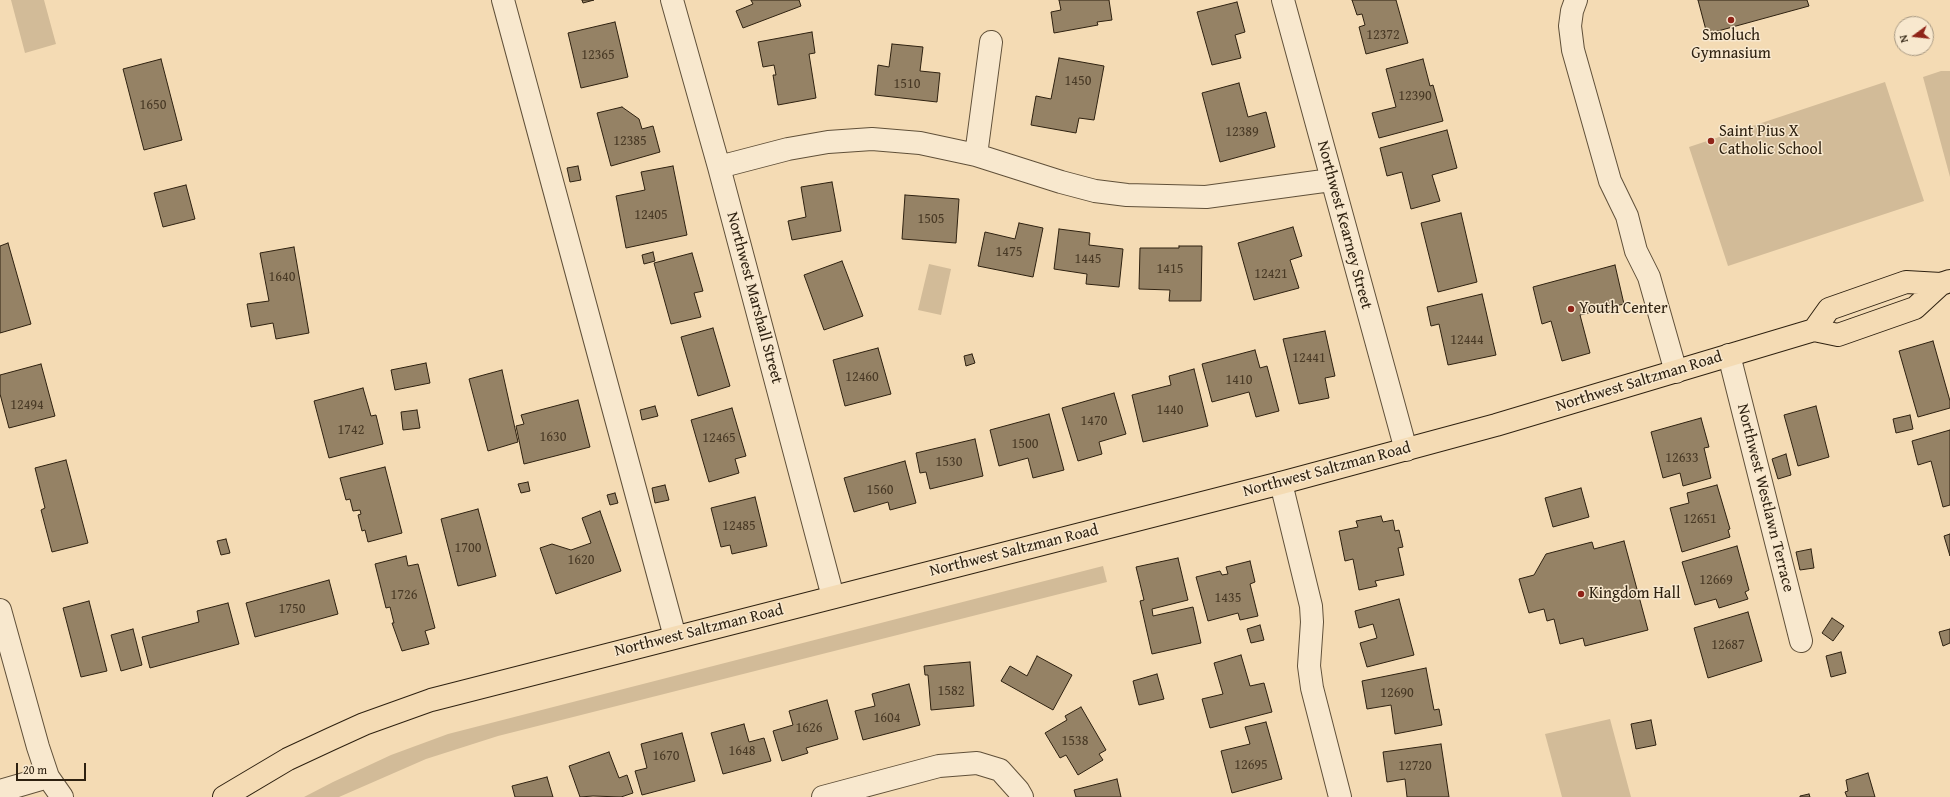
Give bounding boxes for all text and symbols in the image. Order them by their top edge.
marker: Smoluch Gymnasium [1726,15,1736,25]
north arrow [1894,16,1934,56]
place label: Smoluch Gymnasium [1691,26,1771,64]
house number: 12372 [1366,27,1400,43]
text: N [1895,33,1912,44]
house number: 12365 [581,47,615,63]
house number: 1450 [1065,73,1091,89]
house number: 1510 [894,76,920,92]
house number: 12390 [1398,88,1432,104]
house number: 1650 [140,97,166,113]
place label: Saint Pius X Catholic School [1719,122,1822,160]
house number: 12389 [1225,124,1259,140]
house number: 12385 [613,133,647,149]
marker: Saint Pius X Catholic School [1706,136,1716,146]
street label: Northwest Kearney Street [1312,139,1376,311]
house number: 12405 [634,207,668,223]
street label: Northwest Marshall Street [722,210,786,386]
house number: 1505 [918,211,944,227]
house number: 1475 [996,244,1022,260]
house number: 1445 [1075,251,1101,267]
house number: 1415 [1157,261,1183,277]
house number: 12421 [1254,266,1288,282]
house number: 1640 [269,269,295,285]
place label: Youth Center [1579,299,1668,319]
marker: Youth Center [1566,304,1576,314]
house number: 12444 [1450,332,1484,348]
street label: Northwest Saltzman Road [1553,348,1725,416]
house number: 12441 [1292,350,1326,366]
house number: 12460 [845,369,879,385]
house number: 1410 [1226,372,1252,388]
house number: 12494 [10,397,44,413]
house number: 1440 [1157,402,1183,418]
street label: Northwest Westlawn Terrace [1732,402,1798,594]
house number: 1470 [1081,413,1107,429]
house number: 1742 [338,422,364,438]
house number: 1630 [540,429,566,445]
house number: 12465 [702,430,736,446]
house number: 1500 [1012,436,1038,452]
street label: Northwest Saltzman Road [1241,438,1413,502]
house number: 12633 [1665,450,1699,466]
house number: 1530 [936,454,962,470]
house number: 1560 [867,482,893,498]
house number: 12651 [1683,511,1717,527]
house number: 12485 [722,518,756,534]
street label: Northwest Saltzman Road [928,521,1100,581]
house number: 1700 [455,540,481,556]
house number: 1620 [568,552,594,568]
house number: 12669 [1699,572,1733,588]
place label: Kingdom Hall [1589,584,1680,604]
house number: 1726 [391,587,417,603]
marker: Kingdom Hall [1576,589,1586,599]
house number: 1435 [1215,590,1241,606]
house number: 1750 [279,601,305,617]
street label: Northwest Saltzman Road [613,601,785,661]
house number: 12687 [1711,637,1745,653]
house number: 1582 [938,683,964,699]
house number: 12690 [1380,685,1414,701]
house number: 1604 [874,710,900,726]
house number: 1626 [796,720,822,736]
house number: 1538 [1062,733,1088,749]
house number: 1648 [729,743,755,759]
house number: 1670 [653,748,679,764]
scale bar [18,755,88,781]
house number: 12695 [1234,757,1268,773]
house number: 12720 [1398,758,1432,774]
text: 20 m [23,761,47,778]

